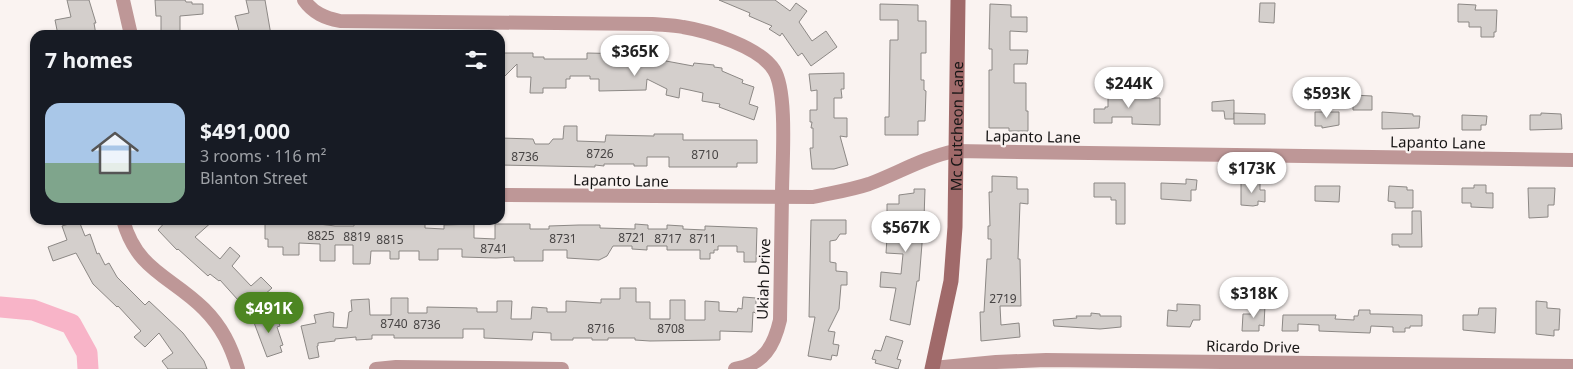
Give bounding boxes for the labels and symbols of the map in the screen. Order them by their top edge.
pin: $365K [600,34,670,77]
street label: Mc Cutcheon Lane [945,61,967,191]
pin: $244K [1094,66,1164,109]
pin: $593K [1292,76,1362,119]
street label: Lapanto Lane [985,125,1081,147]
street label: Lapanto Lane [1390,131,1486,153]
house number: 8726 [586,145,614,162]
house number: 8710 [691,146,719,163]
house number: 8736 [511,148,539,165]
pin: $173K [1217,152,1287,194]
street label: Lapanto Lane [573,169,669,191]
pin: $567K [871,210,941,253]
house number: 8825 [307,227,335,244]
house number: 8819 [343,228,371,245]
house number: 8721 [618,229,646,246]
house number: 8731 [549,230,577,247]
house number: 8717 [654,230,682,247]
house number: 8711 [689,230,717,247]
house number: 8815 [376,231,404,248]
street label: Ukiah Drive [752,238,774,320]
house number: 8741 [480,240,508,257]
pin: $318K [1219,276,1289,319]
house number: 2719 [989,290,1017,307]
pin: $491K [234,292,304,334]
house number: 8740 [380,315,408,332]
house number: 8736 [413,316,441,333]
house number: 8716 [587,320,615,337]
house number: 8708 [657,320,685,337]
street label: Ricardo Drive [1206,335,1300,357]

